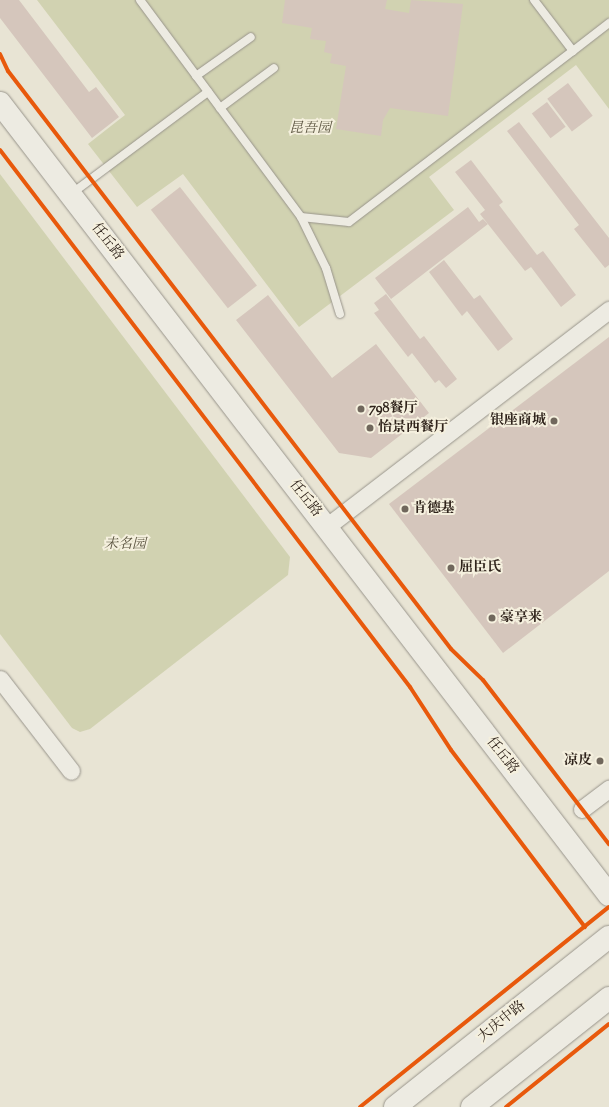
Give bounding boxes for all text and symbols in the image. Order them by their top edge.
park label: 昆吾园 [289,121,331,137]
street label: 任丘路 [87,220,127,264]
place label: 798餐厅 [369,401,418,417]
marker: 798餐厅 [356,404,366,414]
place label: 银座商城 [490,413,546,429]
marker: 银座商城 [549,416,559,426]
place label: 怡景西餐厅 [378,420,448,436]
marker: 怡景西餐厅 [365,423,375,433]
street label: 任丘路 [285,477,325,521]
place label: 肯德基 [413,501,455,517]
marker: 肯德基 [400,504,410,514]
park label: 未名园 [104,537,146,553]
place label: 屈臣氏 [459,560,501,576]
marker: 屈臣氏 [446,563,456,573]
place label: 豪享来 [500,610,542,626]
marker: 豪享来 [487,613,497,623]
street label: 任丘路 [482,734,522,778]
place label: 凉皮 [564,753,592,769]
marker: 凉皮 [595,756,605,766]
street label: 大庆中路 [475,998,529,1046]

